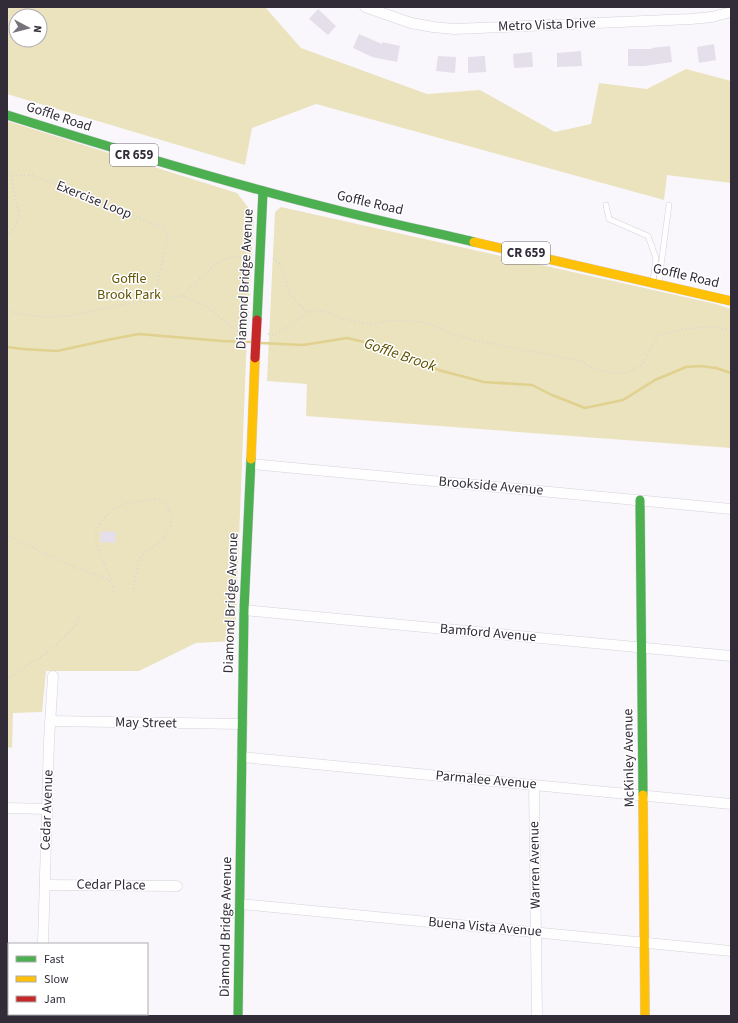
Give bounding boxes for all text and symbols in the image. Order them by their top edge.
north arrow [8,8,48,48]
street label: Metro Vista Drive [498,13,596,37]
text: N [30,25,45,34]
street label: Goffle Road [24,97,94,137]
road number: CR 659 [110,144,158,166]
street label: Exercise Loop [53,176,135,224]
street label: Goffle Road [335,186,405,220]
street label: Diamond Bridge Avenue [231,208,259,350]
road number: CR 659 [502,242,550,264]
street label: Goffle Road [651,259,721,293]
park label: Goffle Brook Park [97,269,161,305]
water label: Goffle Brook [361,333,440,377]
street label: Brookside Avenue [438,471,544,501]
street label: Diamond Bridge Avenue [219,532,243,674]
street label: Bamford Avenue [439,619,537,647]
street label: McKinley Avenue [618,708,640,808]
street label: May Street [115,712,177,734]
street label: Parmalee Avenue [435,766,537,794]
street label: Cedar Avenue [36,769,58,851]
street label: Warren Avenue [524,821,546,909]
street label: Diamond Bridge Avenue [215,856,237,997]
street label: Cedar Place [76,874,146,896]
street label: Buena Vista Avenue [427,912,543,942]
legend [8,943,148,1015]
text: Fast [44,951,64,968]
text: Slow [44,971,69,988]
text: Jam [44,991,66,1008]

